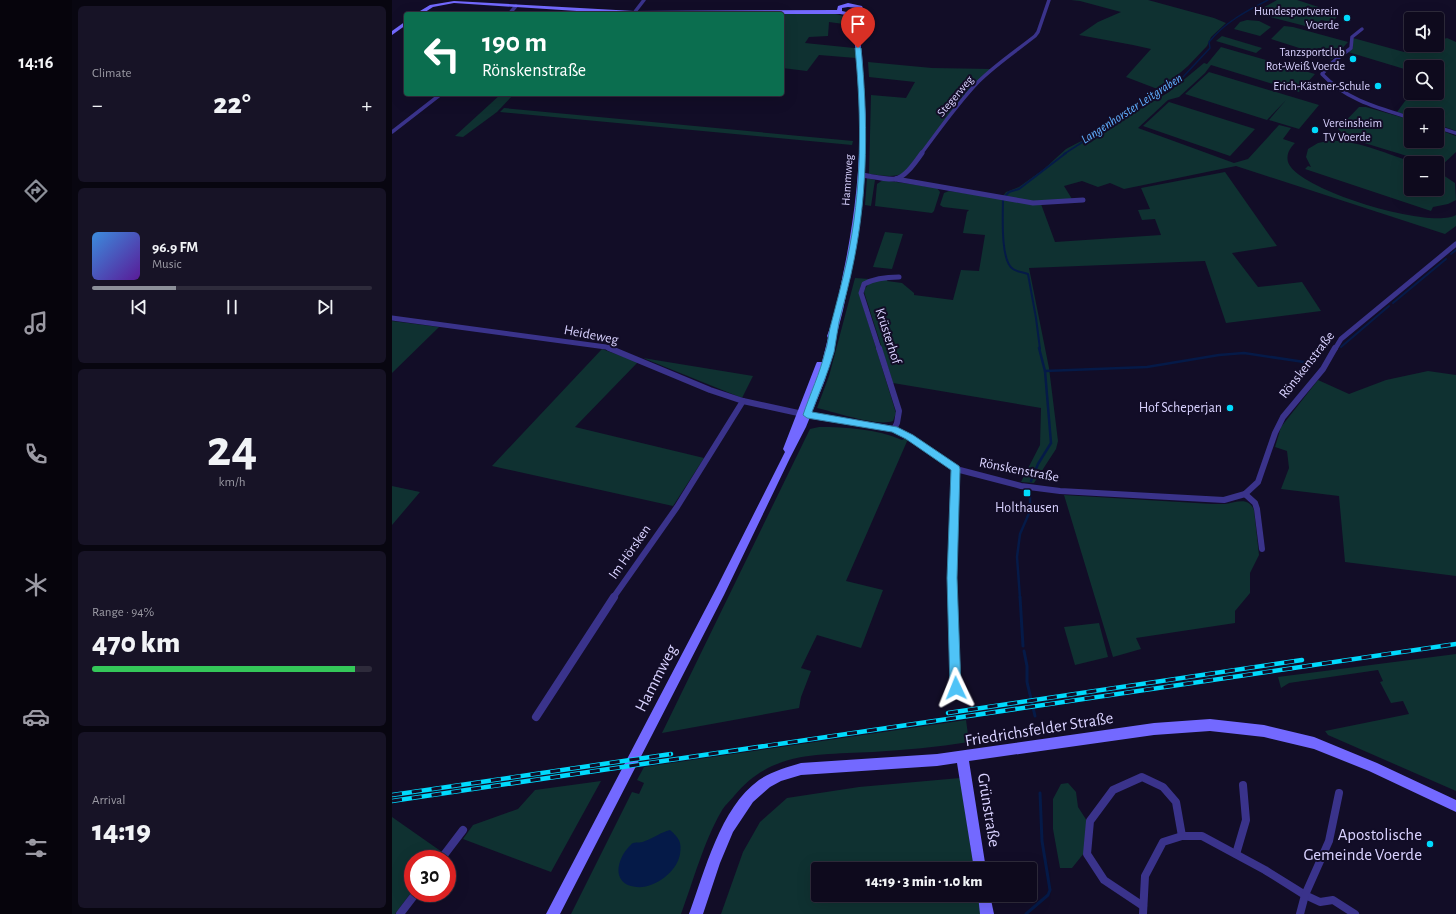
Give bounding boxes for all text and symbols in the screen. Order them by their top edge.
place label: Hundesportverein Voerde [1254,5,1339,31]
pin [841,7.0,875,48]
map controls [1404,12,1444,196]
button: sound [1404,12,1444,52]
icon: arrive [847,13,869,35]
marker: Hundesportverein Voerde [1342,13,1352,23]
icon: left [416,28,468,80]
text: 190 m [482,29,547,57]
place label: Tanzsportclub Rot-Weiß Voerde [1266,46,1345,72]
text: 14:16 [19,54,53,72]
marker: Tanzsportclub Rot-Weiß Voerde [1348,54,1358,64]
button: search [1404,60,1444,100]
text: Rönskenstraße [482,62,586,80]
text: Climate [92,67,131,80]
water label: Langenhorster Leitgraben [1079,71,1185,147]
street label: Stegerweg [935,73,976,119]
place label: Erich-Kästner-Schule [1273,80,1370,92]
marker: Erich-Kästner-Schule [1373,81,1383,91]
text: 22° [213,89,251,119]
text: − [92,94,103,116]
text: + [361,94,372,116]
button: + [1404,108,1444,148]
place label: Vereinsheim TV Voerde [1323,117,1382,143]
marker: Vereinsheim TV Voerde [1310,125,1320,135]
street label: Hammweg [839,154,855,206]
button: − [1404,156,1444,196]
icon: directions [22,177,50,205]
text: 96.9 FM [152,240,198,255]
text: Music [152,258,182,271]
icon: previous [128,296,150,318]
icon: pause [221,296,243,318]
icon: next [314,296,336,318]
street label: Krüsterhof [872,306,904,366]
icon: music [22,309,50,337]
street label: Heideweg [563,323,620,347]
street label: Rönskenstraße [1277,329,1337,401]
place label: Hof Scheperjan [1139,401,1222,415]
marker: Hof Scheperjan [1225,403,1235,413]
text: 24 [207,423,257,475]
icon: phone [22,440,50,468]
street label: Rönskenstraße [978,455,1060,485]
text: km/h [219,476,245,489]
marker: Holthausen [1022,488,1032,498]
place label: Holthausen [995,501,1059,515]
street label: Im Hörsken [606,522,654,582]
icon: climate [22,571,50,599]
text: Range · 94% [92,606,154,619]
text: 470 km [92,628,180,658]
street label: Hammweg [632,641,680,714]
position arrow [935,667,977,709]
icon: car [22,703,50,731]
street label: Friedrichsfelder Straße [964,709,1115,749]
street label: Grünstraße [975,772,1003,848]
text: Arrival [92,794,125,807]
text: 14:19 [92,816,151,846]
place label: Apostolische Gemeinde Voerde [1303,826,1422,863]
icon: filters [22,834,50,862]
marker: Apostolische Gemeinde Voerde [1425,839,1435,849]
speed limit sign: 30 [404,850,456,902]
text: 14:19 · 3 min · 1.0 km [866,874,982,889]

